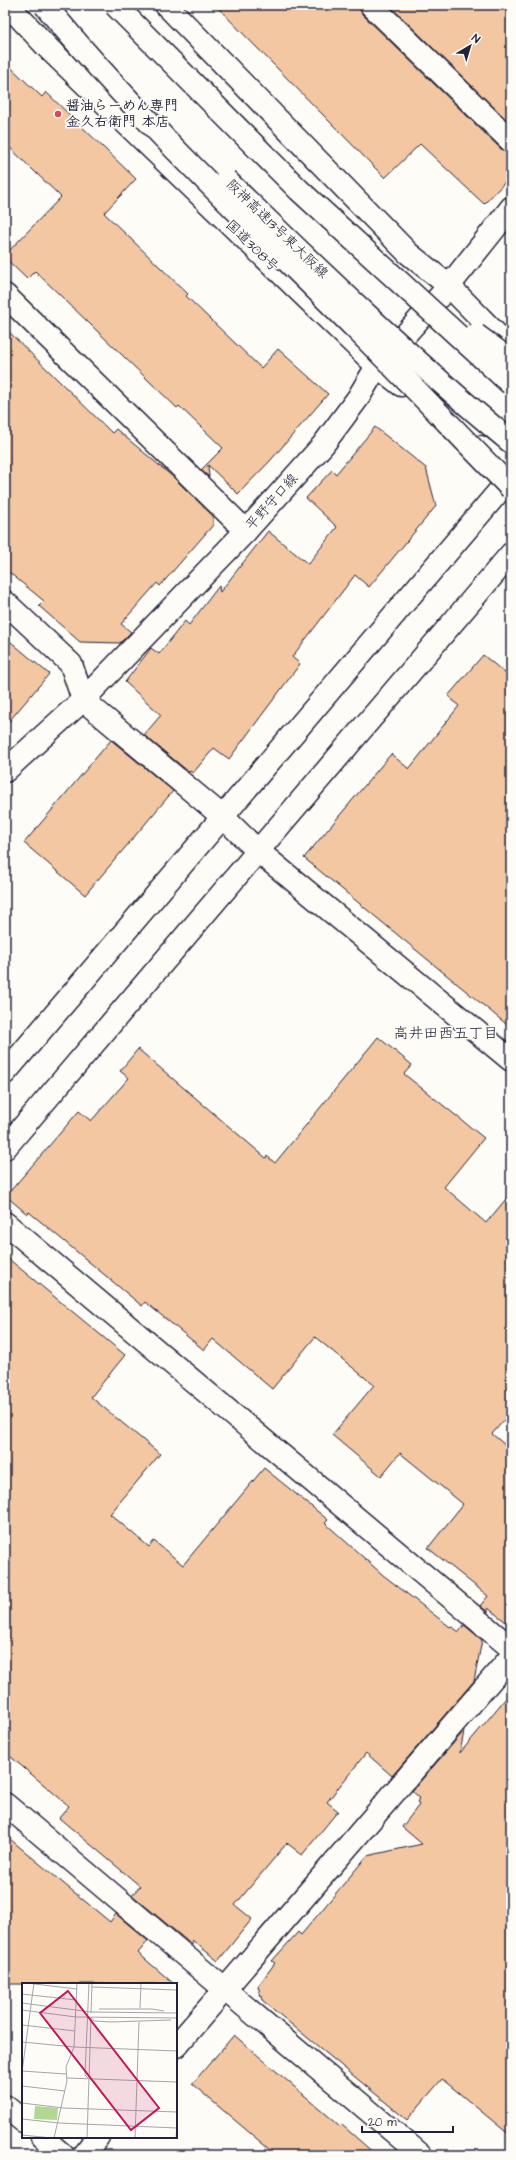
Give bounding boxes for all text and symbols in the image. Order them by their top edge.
north arrow [450,26,490,66]
text: N [469,30,483,47]
place label: 醤油らーめん専門 金久右衛門 本店 [66,96,178,132]
marker: 醤油らーめん専門 金久右衛門 本店 [53,109,63,119]
street label: 阪神高速13号東大阪線 [222,175,332,283]
street label: 国道308号 [221,216,283,276]
street label: 平野守口線 [241,469,303,535]
district label: 高井田西五丁目 [393,1023,499,1044]
inset map [22,1983,177,2138]
scale bar [362,2108,453,2134]
text: 20 m [368,2114,397,2131]

